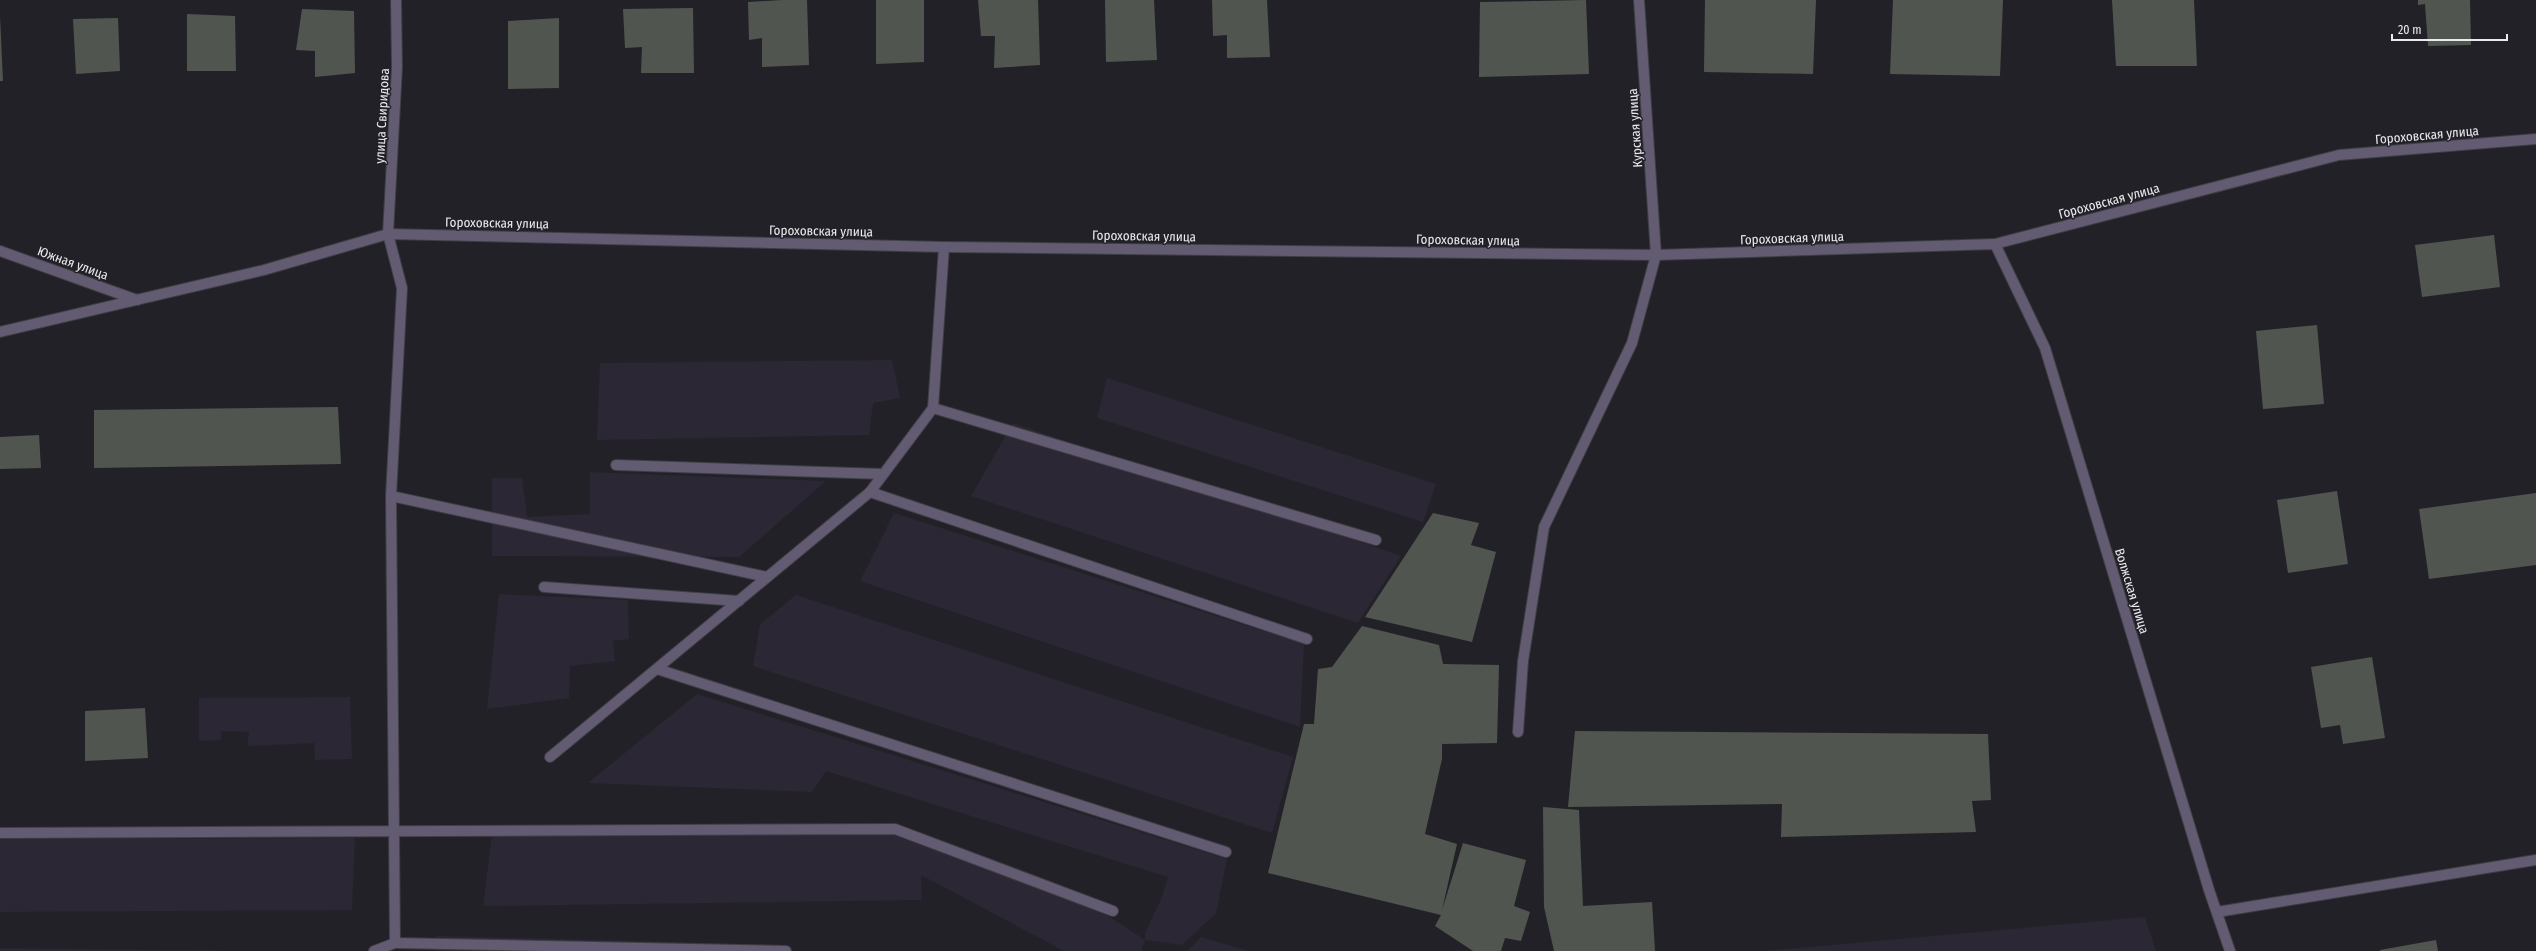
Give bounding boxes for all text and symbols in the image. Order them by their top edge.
scale bar [2392,16,2507,42]
text: 20 m [2398,23,2422,37]
street label: улица Свиридова [372,68,392,164]
street label: Курская улица [1625,88,1645,168]
street label: Гороховская улица [2375,123,2479,147]
street label: Гороховская улица [2057,180,2161,222]
street label: Гороховская улица [445,215,549,231]
street label: Гороховская улица [769,223,873,239]
street label: Гороховская улица [1092,228,1196,244]
street label: Гороховская улица [1740,229,1844,247]
street label: Гороховская улица [1416,232,1520,248]
street label: Южная улица [36,243,110,283]
street label: Волжская улица [2112,546,2152,636]

